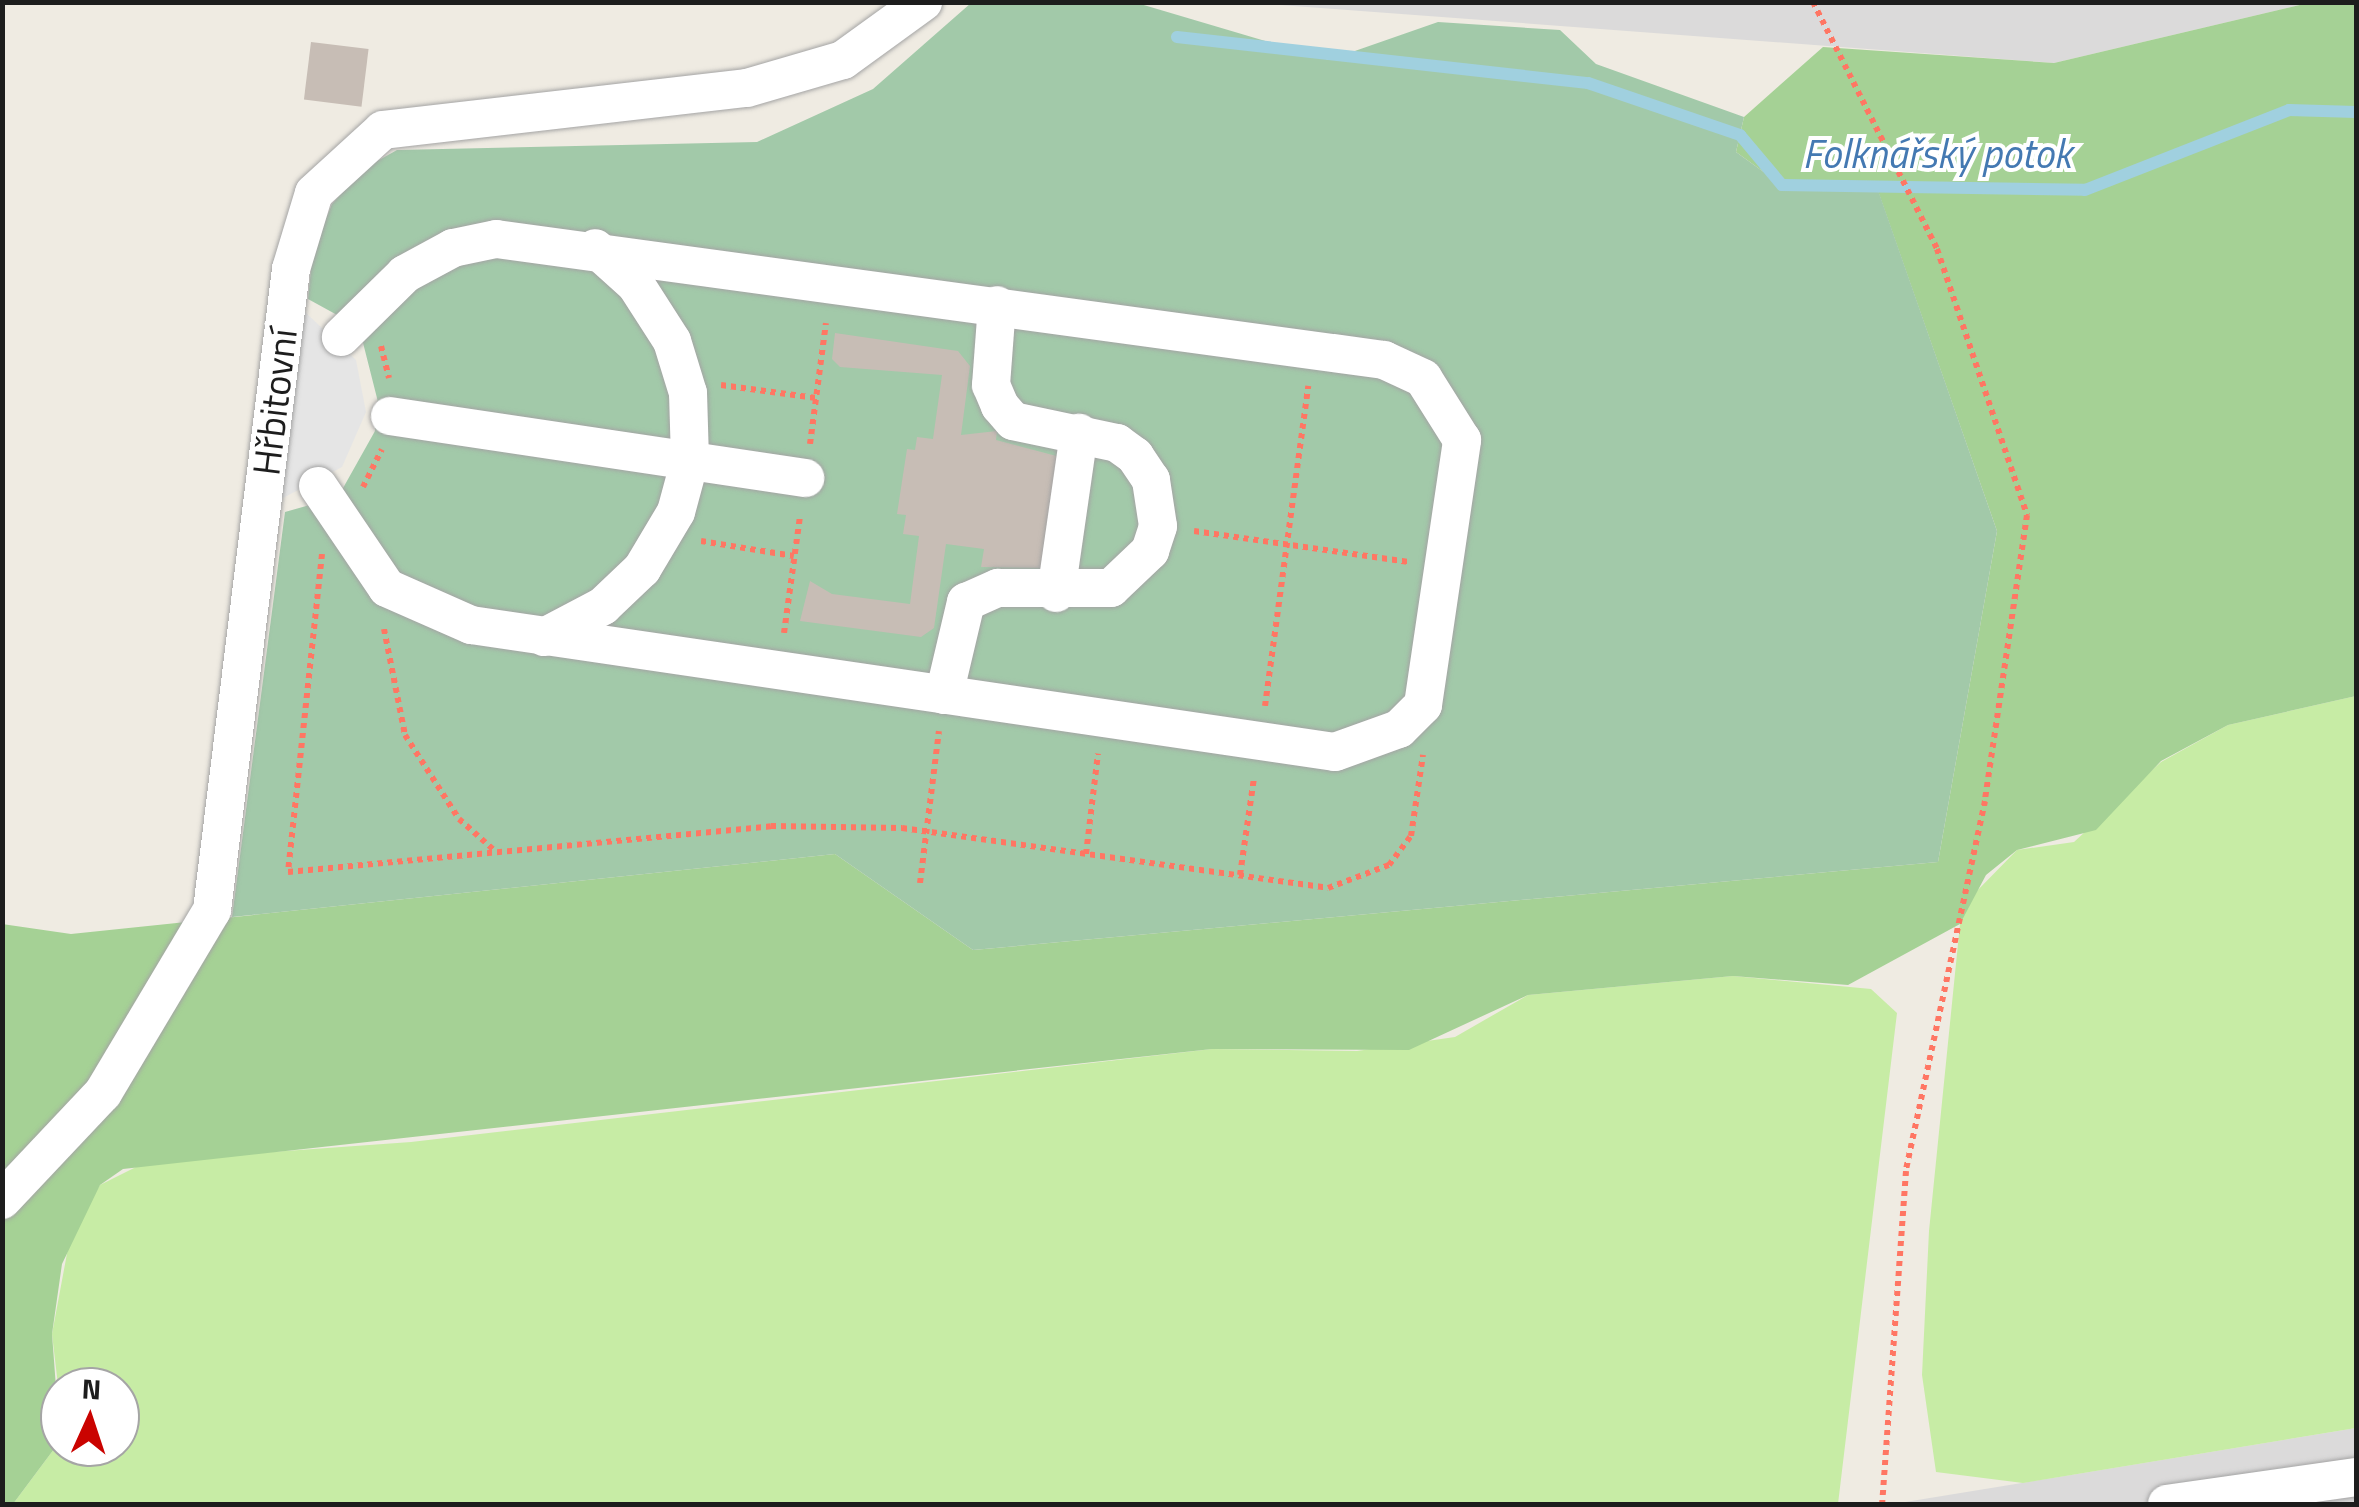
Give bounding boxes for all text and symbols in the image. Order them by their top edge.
water label: Folknářský potok [1802,130,2072,178]
street label: Hřbitovní [243,326,307,478]
north arrow [40,1367,140,1467]
text: N [81,1367,102,1411]

